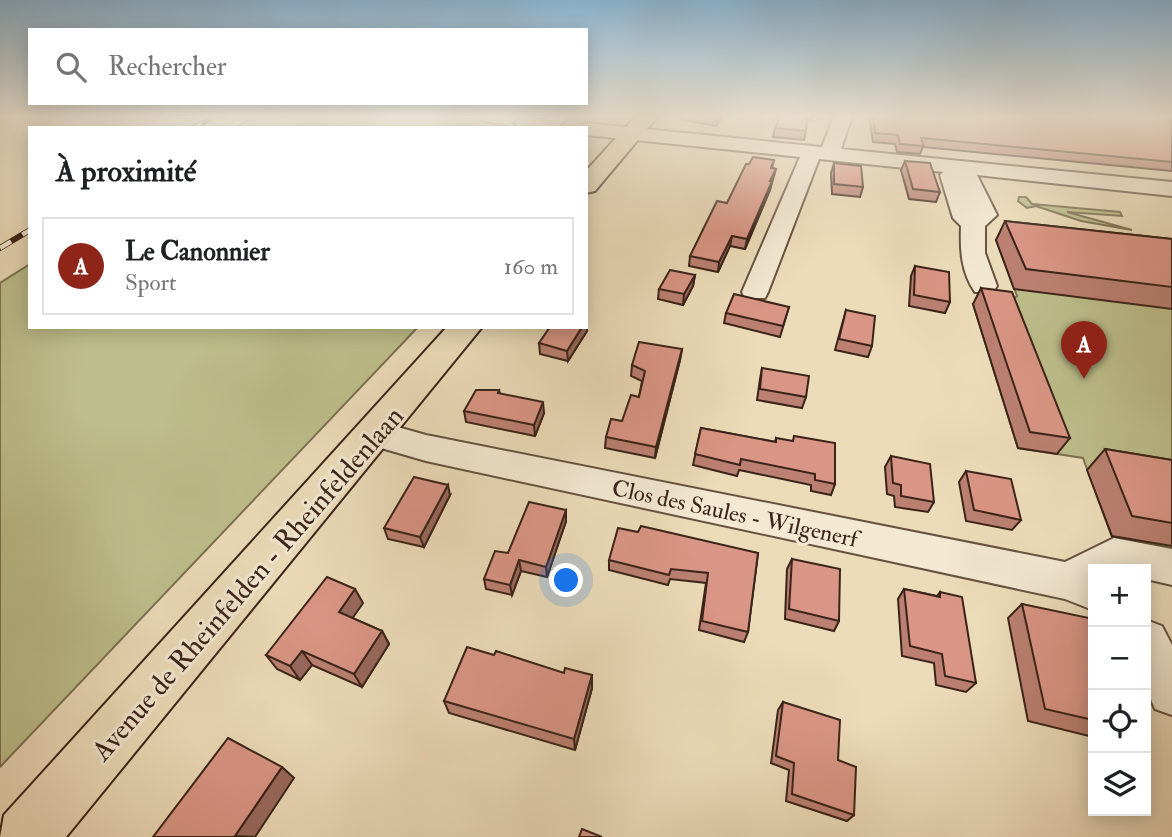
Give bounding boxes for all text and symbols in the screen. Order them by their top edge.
search box [28,28,588,105]
icon: search [52,48,90,86]
text: Rechercher [108,51,227,83]
text: À proximité [56,153,196,190]
text: Le Canonnier [125,236,270,268]
text: A [74,252,88,281]
text: 160 m [504,252,558,281]
text: Sport [125,268,177,297]
pin: A [1061,321,1107,379]
street label: Avenue de Rheinfelden - Rheinfeldenlaan [84,400,412,769]
street label: Clos des Saules - Wilgenerf [609,473,864,554]
your location [549,563,583,597]
map controls [1088,564,1151,816]
button: + [1088,564,1151,627]
button: − [1088,627,1151,690]
button: locate [1088,690,1151,753]
button: layers [1088,753,1151,816]

